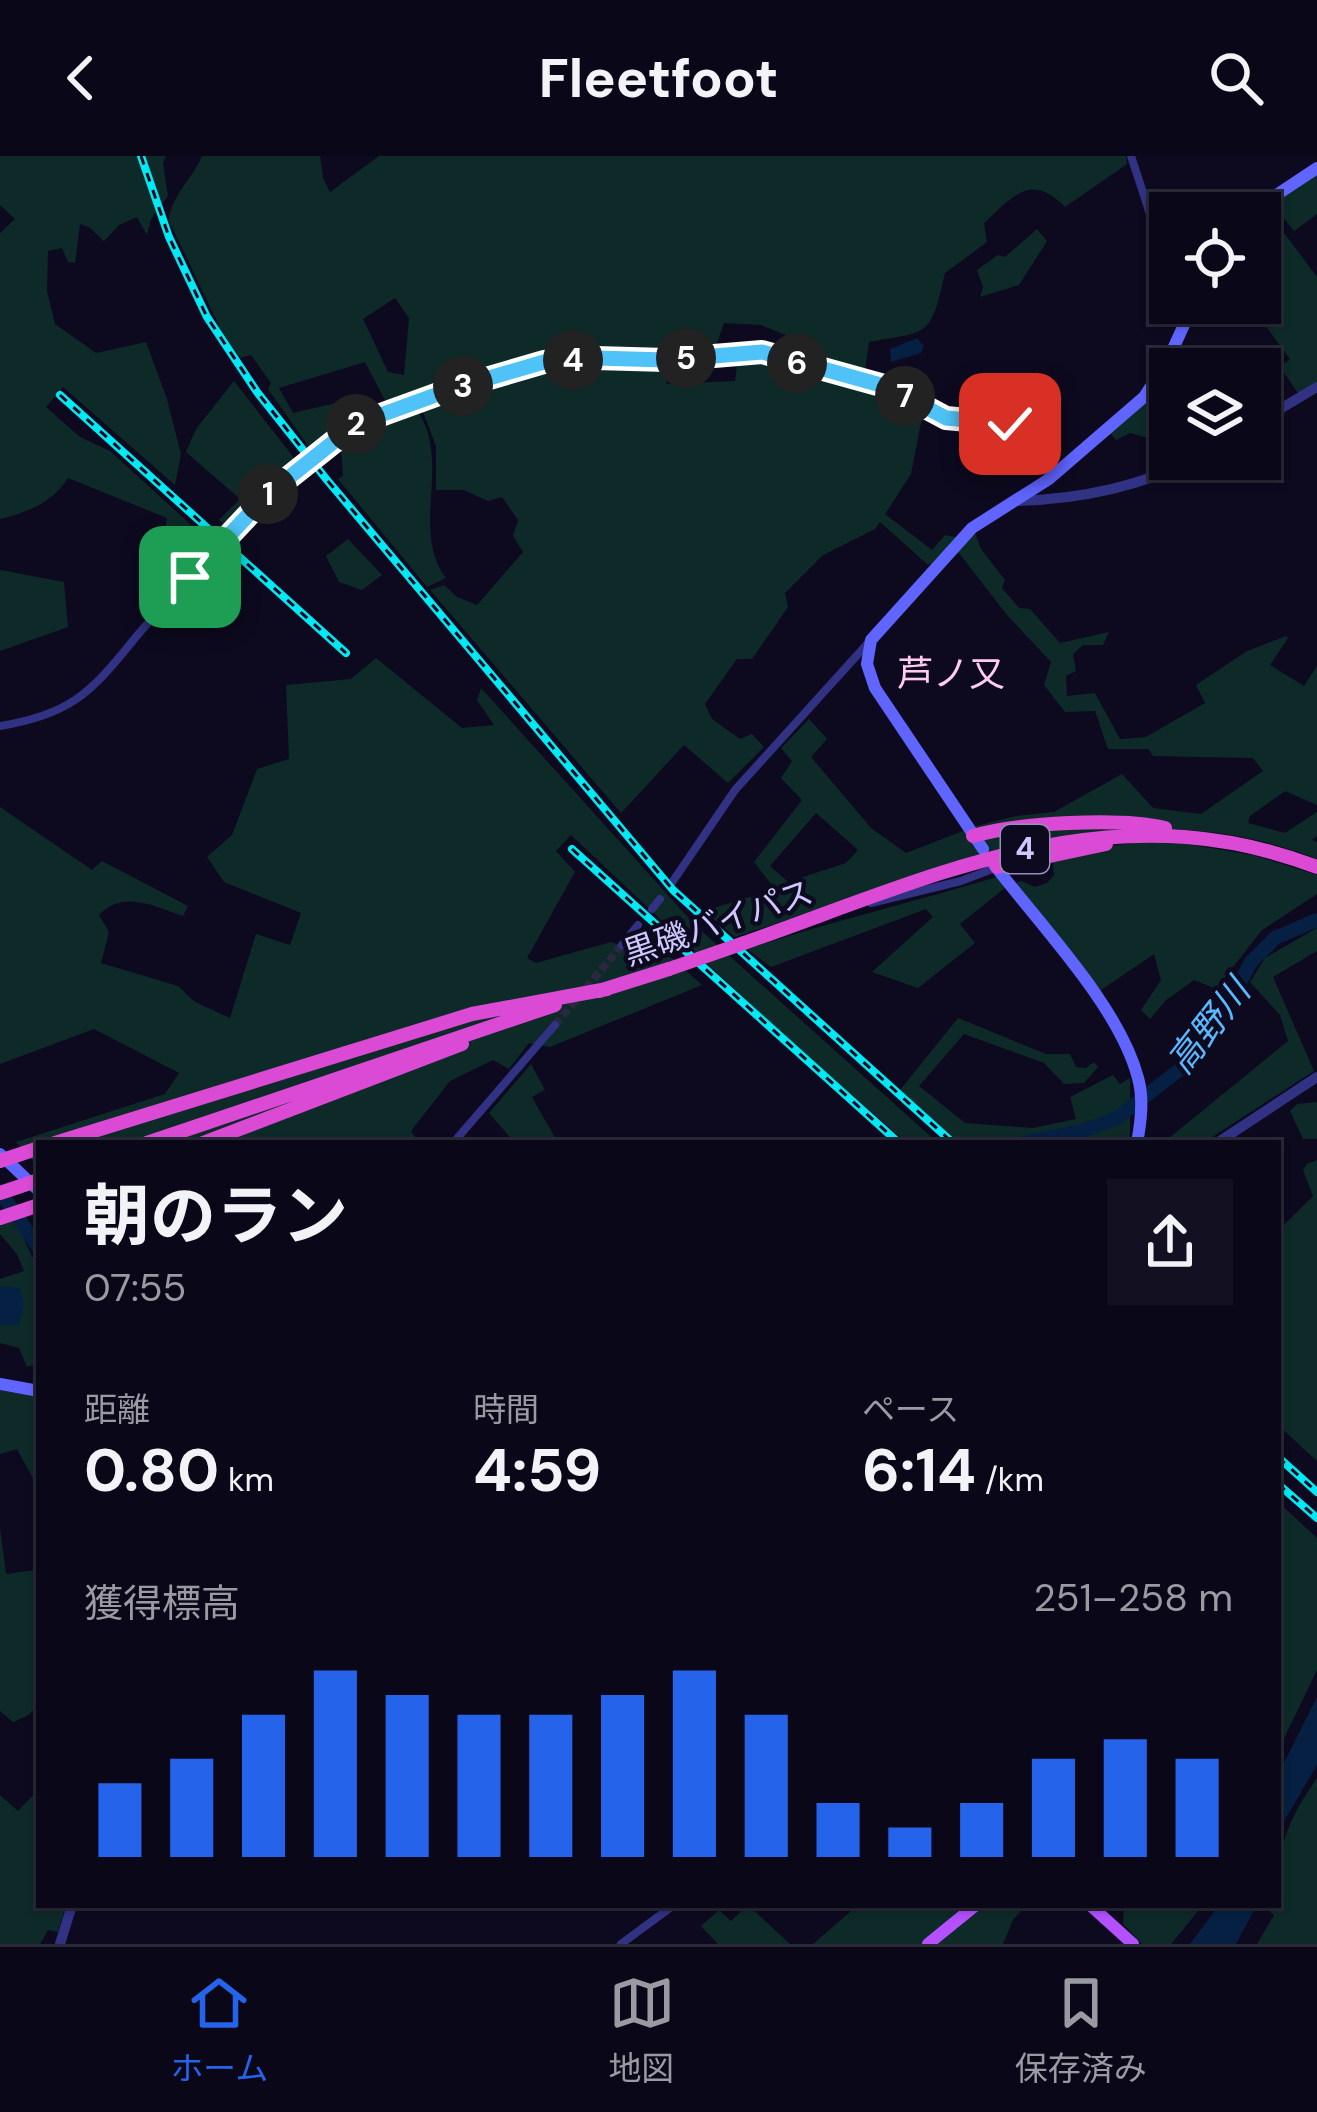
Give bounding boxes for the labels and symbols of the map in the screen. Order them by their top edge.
pin: 5 [656,328,716,388]
pin: 4 [543,330,603,390]
pin: 6 [767,333,827,393]
pin: 3 [433,356,493,416]
pin: 7 [875,366,935,426]
pin [959,373,1061,475]
pin: 2 [326,394,386,454]
pin: 1 [238,464,298,524]
pin [139,526,241,628]
district label: 芦ノ又 [897,650,1005,697]
road number: 4 [1001,825,1049,873]
street label: 黒磯バイパス [618,870,818,975]
water label: 高野川 [1157,966,1263,1083]

